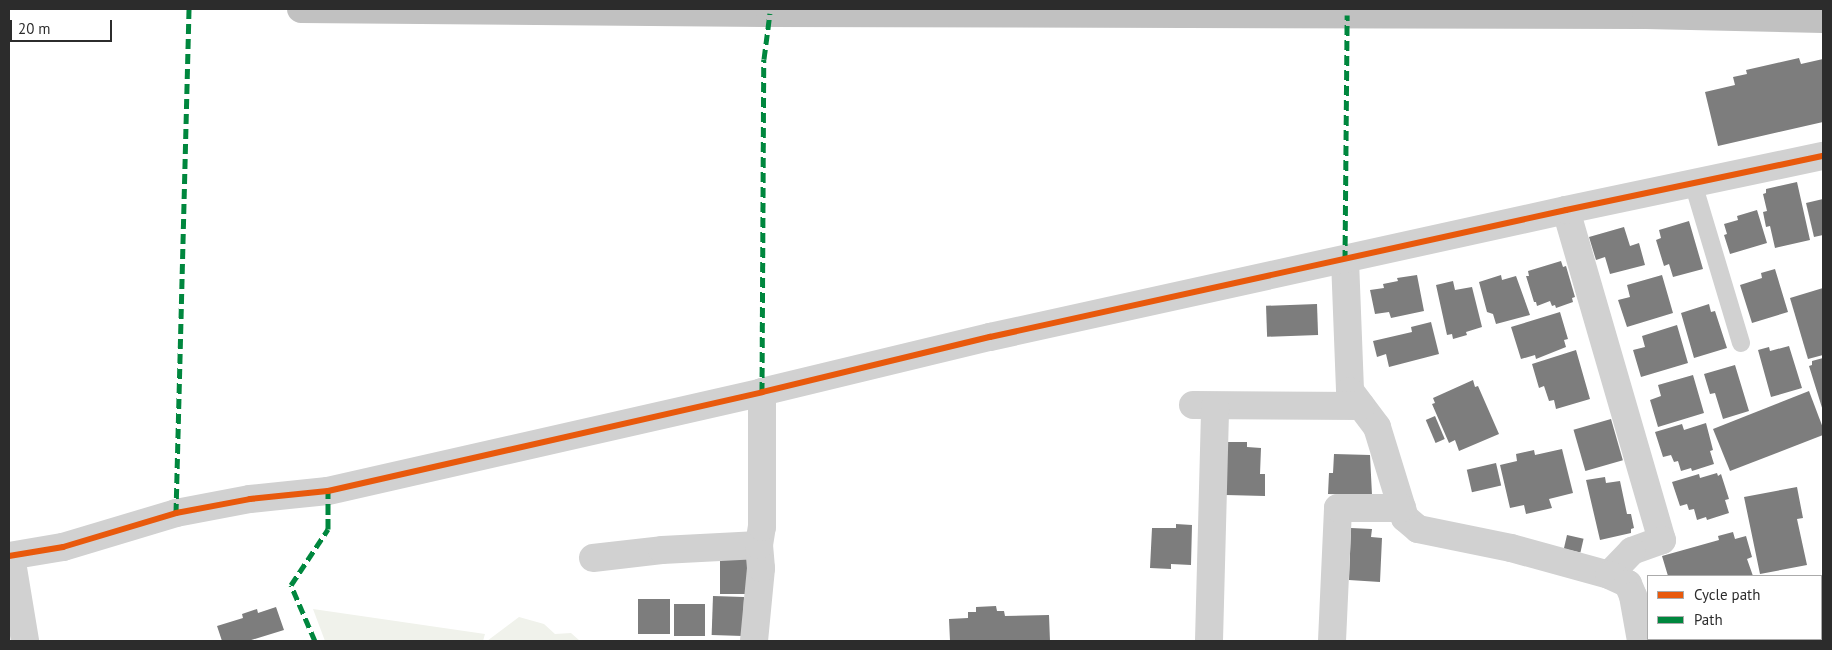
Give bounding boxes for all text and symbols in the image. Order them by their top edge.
scale bar [12,10,115,42]
text: 20 m [18,19,51,38]
legend [1647,575,1822,640]
text: Cycle path [1694,585,1760,604]
text: Path [1694,610,1723,629]

